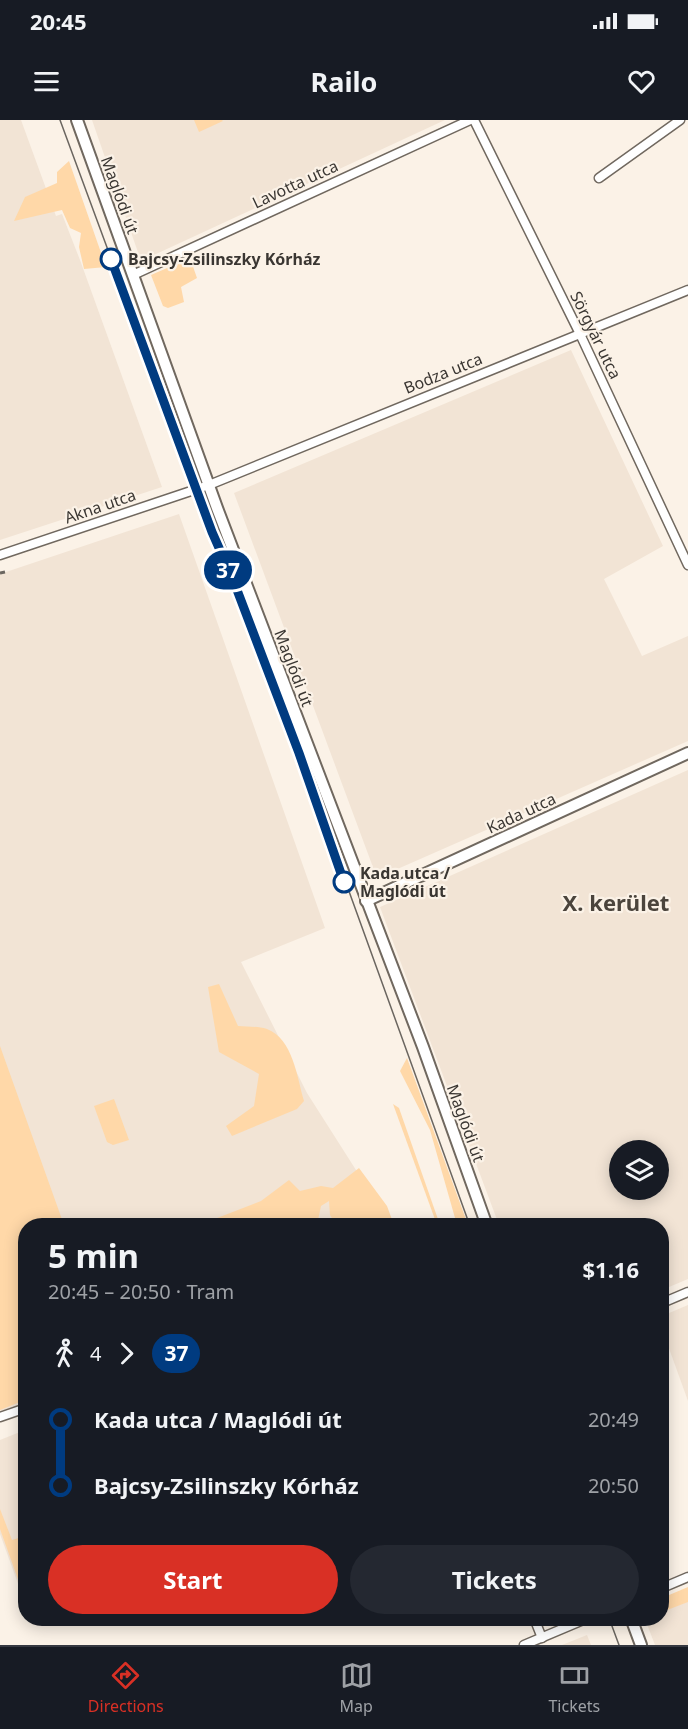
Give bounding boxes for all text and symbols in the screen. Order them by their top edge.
text: 20:45 [30,6,87,36]
text: Railo [311,63,377,100]
icon: menu [30,65,63,98]
icon: heart [625,65,658,98]
street label: Maglódi út [96,153,144,237]
street label: Lavotta utca [249,155,341,213]
marker: Bajcsy-Zsilinszky Kórház [100,248,122,270]
place label: Bajcsy-Zsilinszky Kórház [128,248,320,270]
street label: Sörgyár utca [565,287,627,383]
street label: Bodza utca [400,347,486,399]
street label: Akna utca [61,484,139,528]
line badge: 37 [201,550,255,590]
text: 37 [216,556,240,584]
street label: Maglódi út [269,626,319,710]
street label: Kada utca [483,787,559,839]
place label: Kada utca / Maglódi út [360,862,450,902]
marker: Kada utca / Maglódi út [333,871,355,893]
district label: X. kerület [563,887,669,917]
street label: Maglódi út [442,1081,490,1165]
map controls [609,1140,669,1200]
button: layers [609,1140,669,1200]
text: 5 min [48,1233,139,1278]
text: $1.16 [582,1254,639,1284]
text: 20:45 – 20:50 · Tram [48,1278,234,1305]
icon: walk [48,1337,81,1370]
icon: forward [110,1337,143,1370]
text: 37 [164,1339,188,1367]
text: 4 [90,1340,101,1367]
text: Kada utca / Maglódi út [94,1404,342,1434]
text: 20:49 [588,1406,639,1433]
text: Bajcsy-Zsilinszky Kórház [94,1470,359,1500]
text: 20:50 [588,1472,639,1499]
button: Start [48,1545,338,1614]
button: Tickets [350,1545,639,1614]
tab: Directions [88,1659,164,1717]
tab: Map [339,1659,373,1717]
tab: Tickets [548,1659,600,1717]

